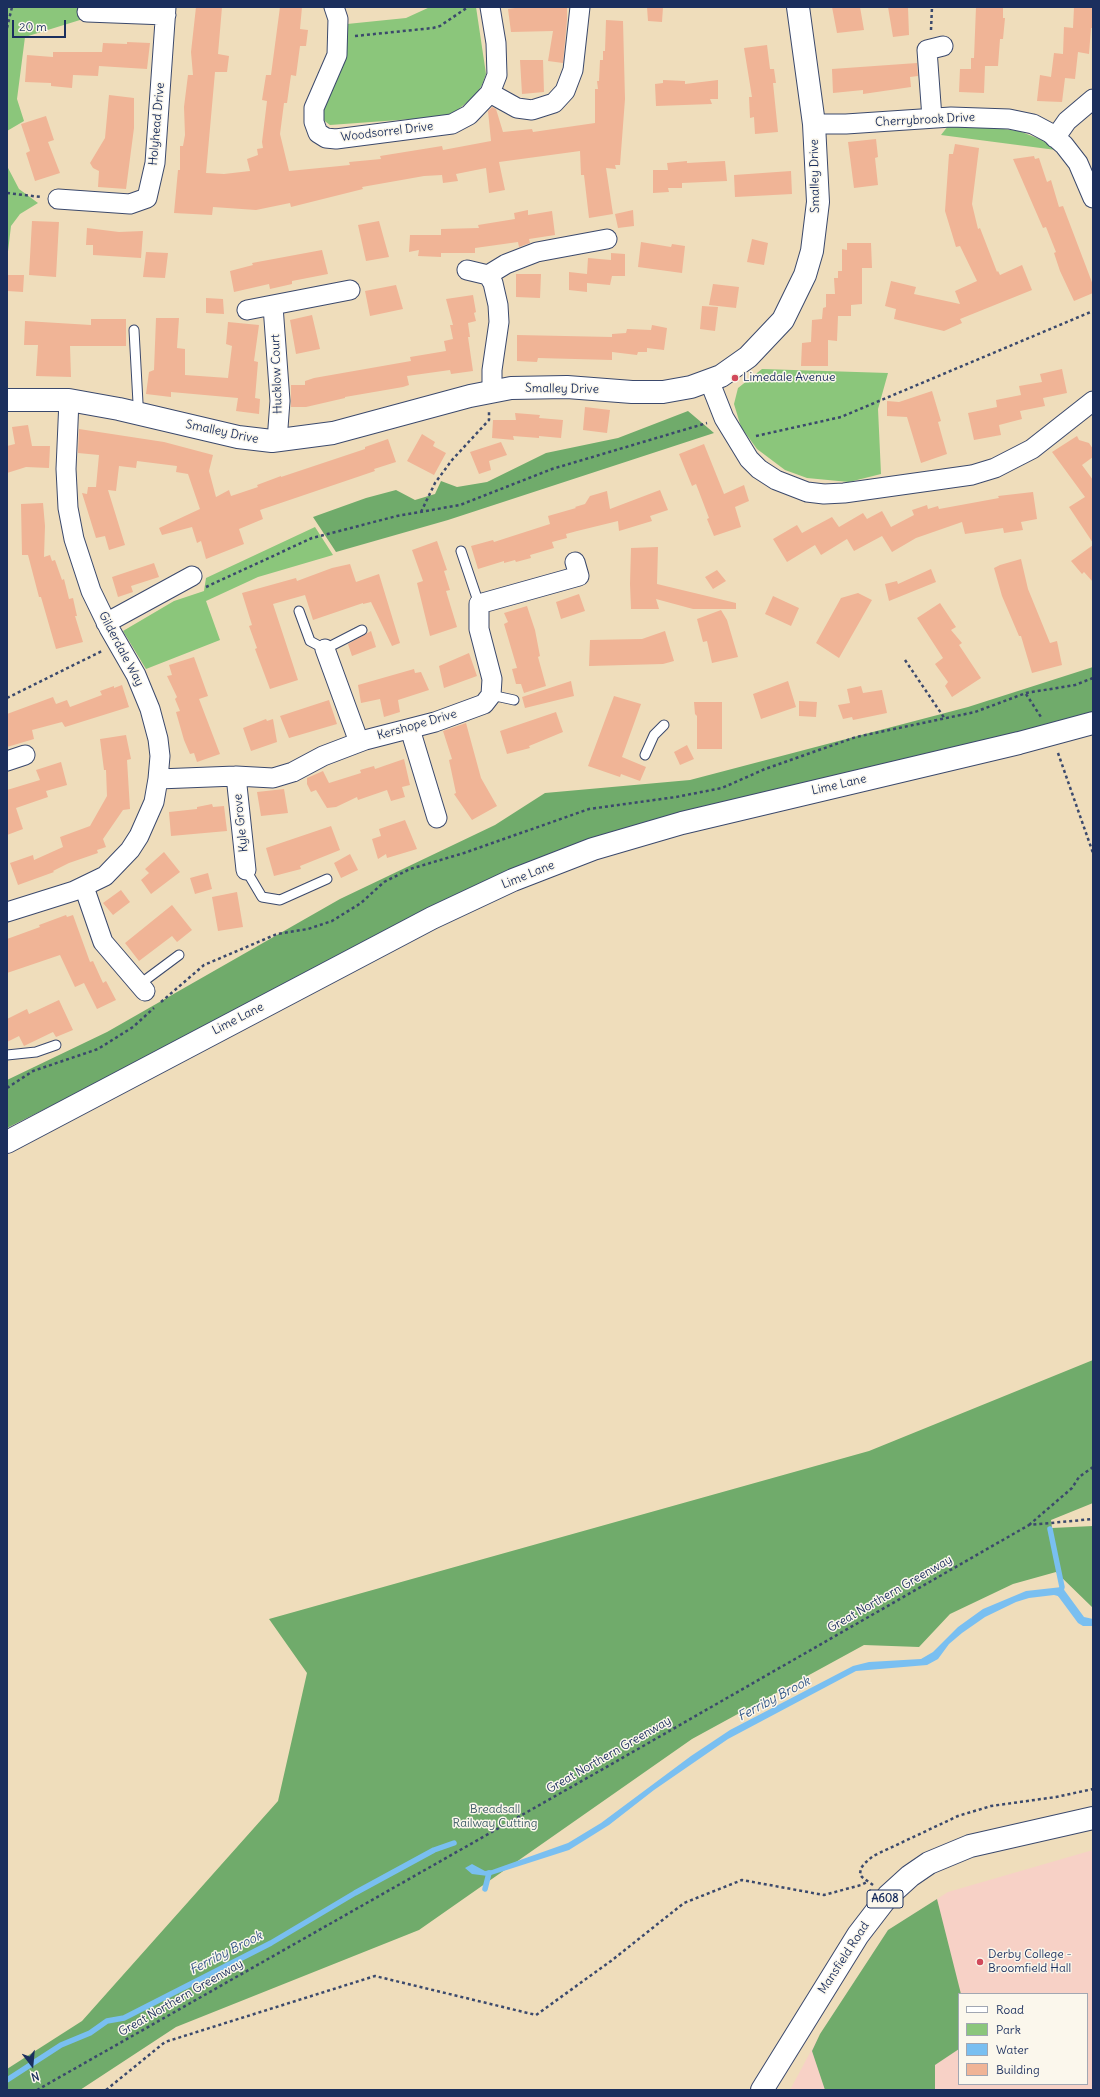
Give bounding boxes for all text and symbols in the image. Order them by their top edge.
scale bar [14,12,68,38]
text: 20 m [19,19,47,34]
street label: Holyhead Drive [146,82,168,166]
street label: Cherrybrook Drive [875,110,975,130]
street label: Woodsorrel Drive [340,119,434,145]
street label: Smalley Drive [807,139,823,213]
street label: Hucklow Court [268,334,286,414]
place label: Limedale Avenue [743,371,835,385]
marker: Limedale Avenue [730,373,740,383]
street label: Smalley Drive [525,381,599,397]
street label: Smalley Drive [184,417,260,447]
street label: Gilderdale Way [95,609,147,689]
street label: Kershope Drive [376,707,458,743]
street label: Lime Lane [810,772,868,798]
street label: Kyle Grove [231,793,251,853]
street label: Lime Lane [499,858,557,892]
street label: Lime Lane [210,1000,266,1038]
street label: Great Northern Greenway [825,1552,955,1636]
water label: Ferriby Brook [735,1673,813,1725]
street label: Great Northern Greenway [544,1713,674,1797]
park label: Breadsall Railway Cutting [453,1803,537,1831]
road number: A608 [867,1890,903,1908]
street label: Mansfield Road [815,1919,873,1997]
water label: Ferriby Brook [187,1928,265,1978]
place label: Derby College - Broomfield Hall [988,1948,1072,1976]
street label: Great Northern Greenway [116,1956,246,2040]
marker: Derby College - Broomfield Hall [975,1957,985,1967]
legend [958,1993,1088,2085]
text: Road [996,2002,1024,2017]
text: Park [996,2022,1021,2037]
text: Water [996,2042,1029,2057]
north arrow [12,2045,52,2085]
text: Building [996,2062,1040,2077]
text: N [30,2069,41,2084]

